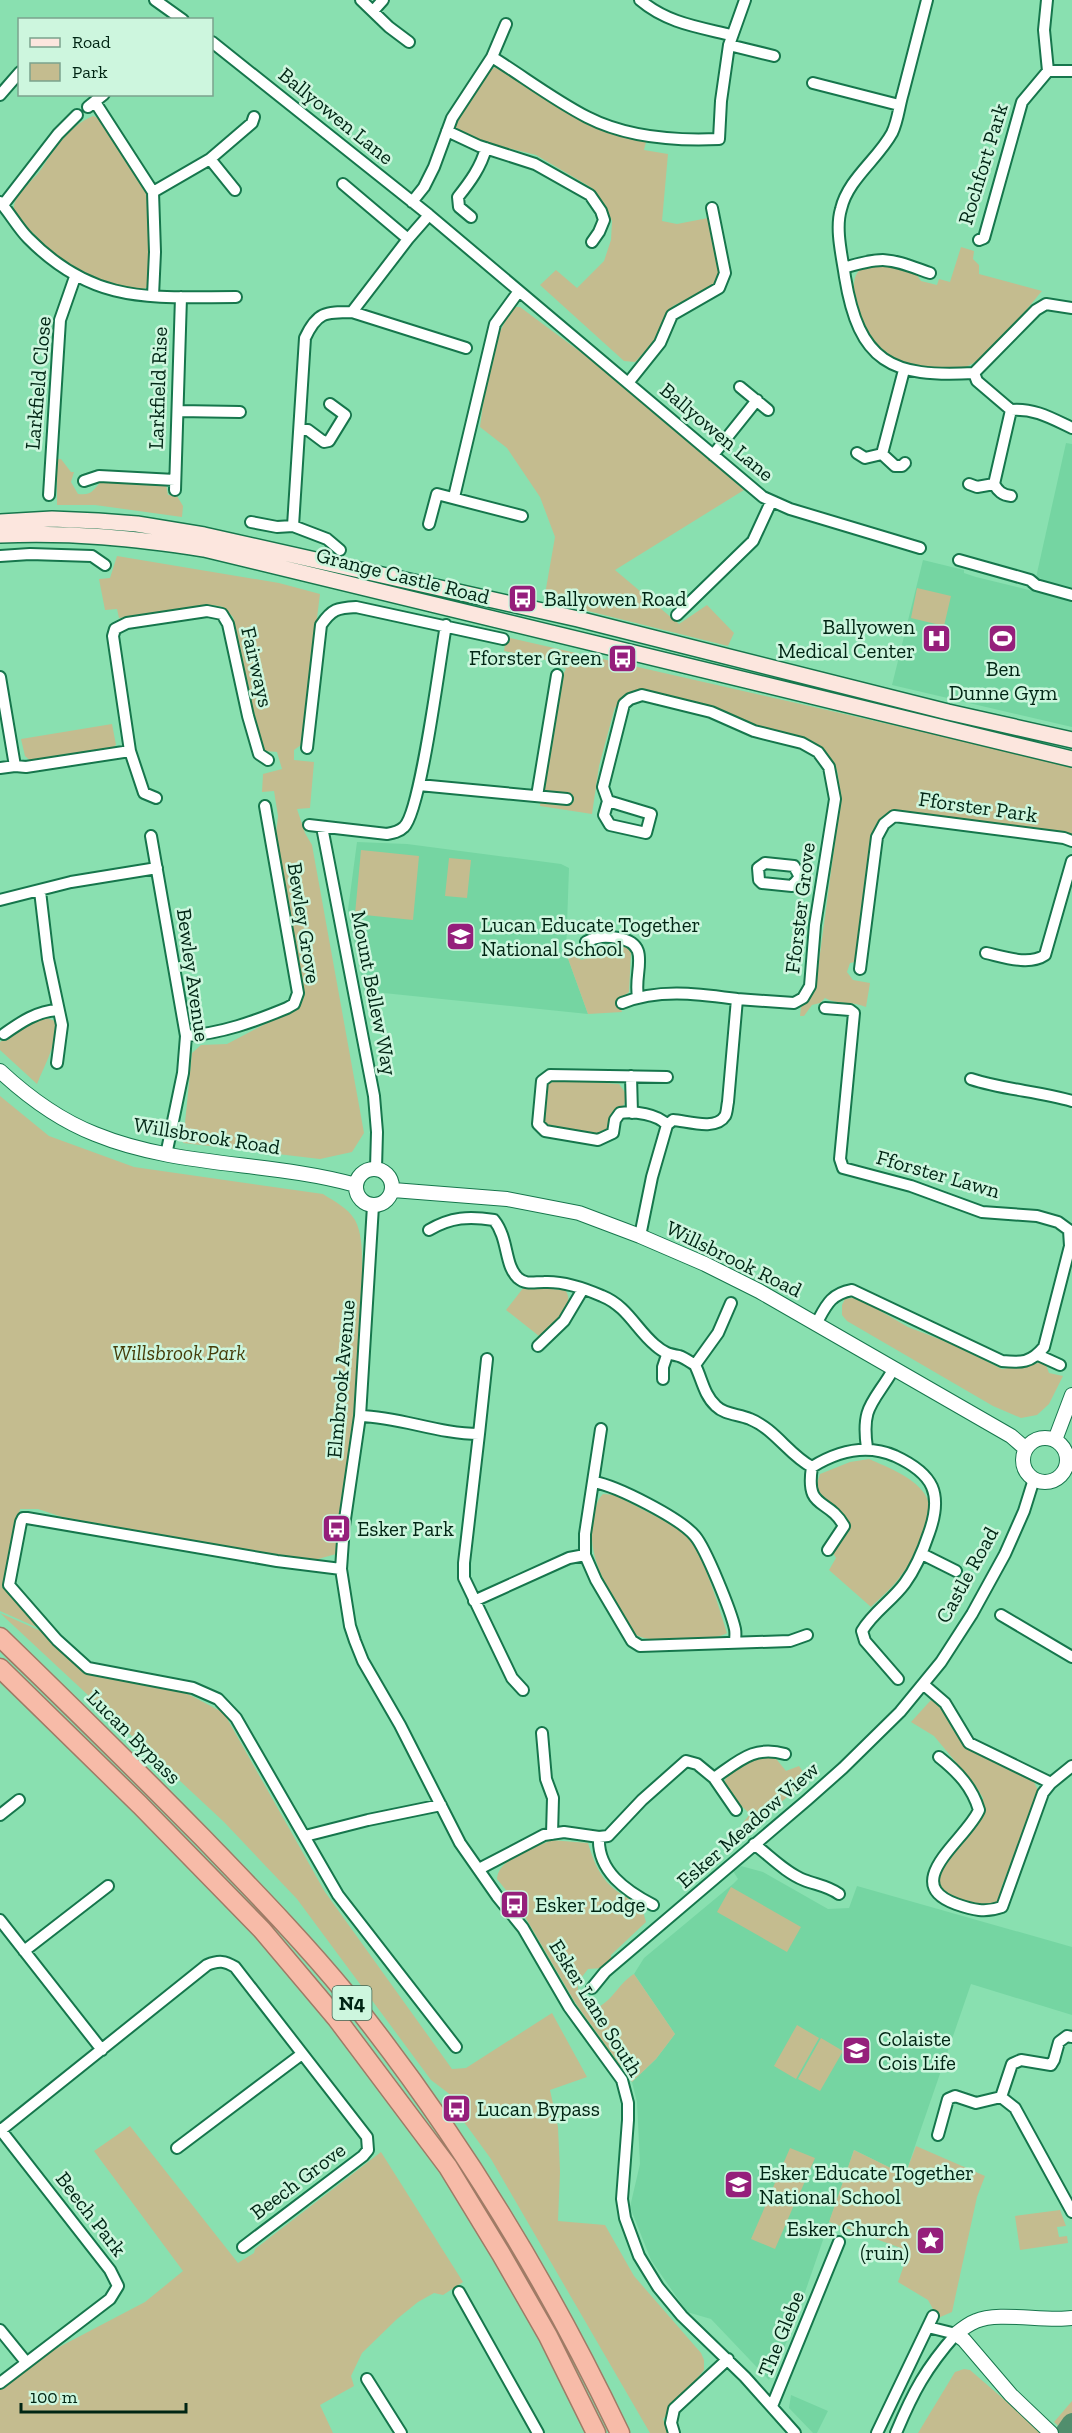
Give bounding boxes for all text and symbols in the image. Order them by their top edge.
legend [18,18,213,96]
text: Road [72,31,111,53]
text: Park [72,61,108,83]
street label: Ballyowen Lane [274,62,399,170]
street label: Rochfort Park [952,100,1013,227]
street label: Larkfield Close [19,315,56,451]
street label: Larkfield Rise [143,326,172,450]
street label: Ballyowen Lane [655,377,779,487]
street label: Grange Castle Road [314,542,493,609]
bus stop icon: Ballyowen Road [507,583,539,615]
place label: Ballyowen Road [544,586,687,611]
place label: Ballyowen Medical Center [778,614,915,663]
sports icon: Ben Dunne Gym [987,622,1019,654]
hospital icon: Ballyowen Medical Center [920,623,952,655]
street label: Fairways [236,624,279,710]
bus stop icon: Fforster Green [607,642,639,674]
place label: Fforster Green [469,645,602,670]
place label: Ben Dunne Gym [949,656,1057,705]
street label: Fforster Park [917,786,1039,827]
street label: Fforster Grove [779,841,820,975]
street label: Bewley Grove [283,861,326,985]
street label: Bewley Avenue [172,907,215,1043]
street label: Mount Bellew Way [346,908,403,1078]
place label: Lucan Educate Together National School [481,912,700,961]
school or university icon: Lucan Educate Together National School [444,921,476,953]
street label: Willsbrook Road [132,1112,283,1159]
street label: Fforster Lawn [874,1144,1003,1203]
street label: Willsbrook Road [662,1215,807,1302]
street label: Elmbrook Avenue [321,1298,360,1459]
park label: Willsbrook Park [112,1340,246,1365]
bus stop icon: Esker Park [320,1513,352,1545]
place label: Esker Park [357,1516,454,1541]
street label: Castle Road [930,1522,1003,1627]
street label: Lucan Bypass [82,1684,187,1789]
street label: Esker Meadow View [672,1756,824,1893]
bus stop icon: Esker Lodge [498,1889,530,1921]
place label: Esker Lodge [535,1892,645,1917]
street label: Esker Lane South [544,1935,649,2081]
road number: N4 [332,1986,372,2020]
place label: Colaiste Cois Life [878,2026,956,2075]
school or university icon: Colaiste Cois Life [841,2035,873,2067]
bus stop icon: Lucan Bypass [440,2093,472,2125]
place label: Lucan Bypass [477,2096,600,2121]
street label: Beech Grove [245,2137,350,2224]
place label: Esker Educate Together National School [759,2160,974,2209]
street label: Beech Park [51,2167,132,2261]
school or university icon: Esker Educate Together National School [722,2169,754,2201]
place label: Esker Church (ruin) [786,2216,909,2265]
place icon: Esker Church (ruin) [914,2225,946,2257]
street label: The Glebe [752,2287,809,2380]
scale bar [21,2376,186,2414]
text: 100 m [30,2386,78,2408]

